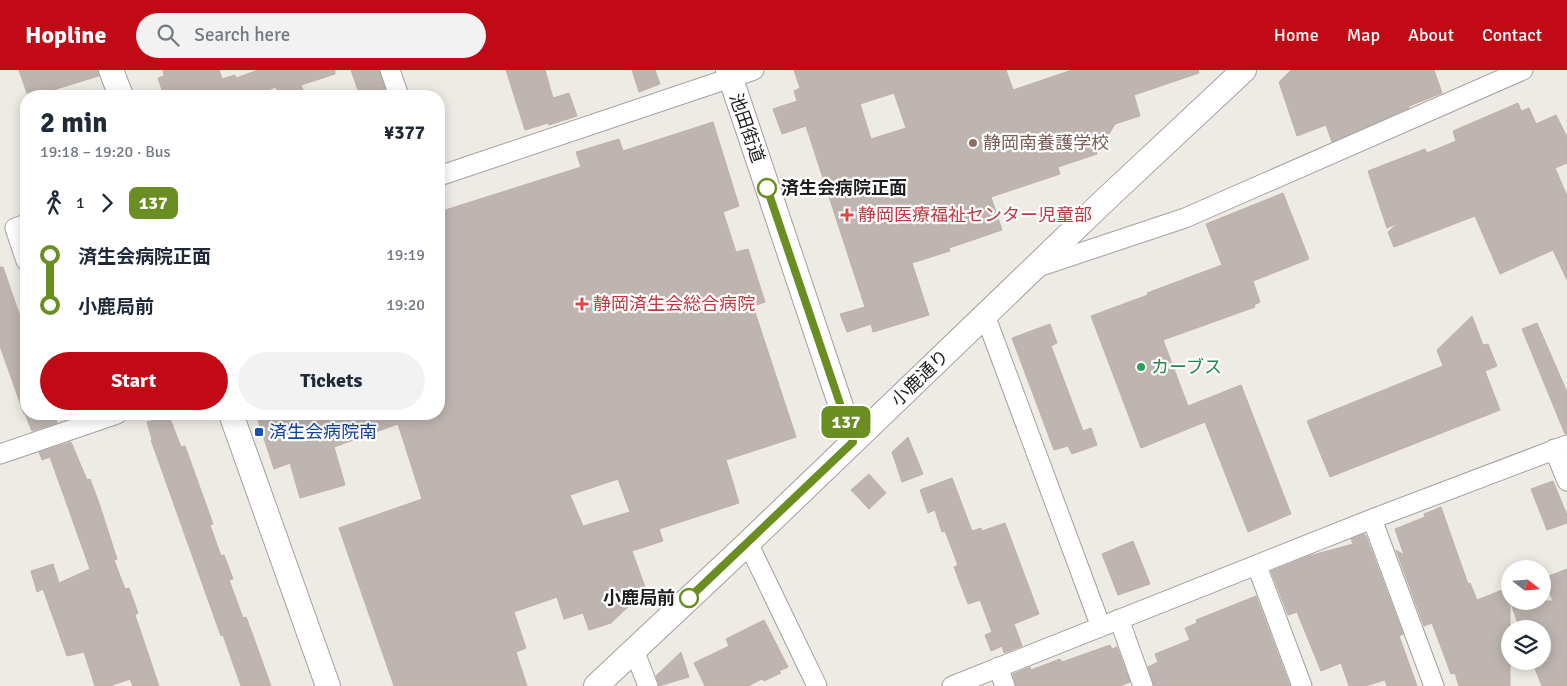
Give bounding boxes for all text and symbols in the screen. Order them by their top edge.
search box [136,13,486,58]
text: Hopline [25,20,106,50]
icon: search [154,21,182,49]
text: Search here [194,23,290,47]
text: Home [1274,24,1319,46]
text: Map [1347,24,1380,46]
text: About [1408,24,1454,46]
text: Contact [1482,24,1542,46]
street label: 池田街道 [725,90,769,166]
text: 2 min [40,106,108,140]
text: ¥377 [384,121,425,145]
place label: 静岡南養護学校 [983,132,1109,154]
marker: 静岡南養護学校 [967,137,979,149]
text: 19:18 – 19:20 · Bus [40,142,171,162]
place label: 済生会病院正面 [781,177,907,199]
marker: 済生会病院正面 [757,178,777,198]
icon: walk [40,189,68,217]
icon: forward [93,189,121,217]
text: 137 [139,192,168,214]
text: 1 [76,193,85,213]
place label: 静岡医療福祉センター児童部 [858,204,1092,226]
marker: 静岡医療福祉センター児童部 [840,208,854,222]
text: 済生会病院正面 [78,245,211,269]
text: 19:19 [386,245,425,265]
place label: 静岡済生会総合病院 [593,293,755,315]
text: 小鹿局前 [78,295,154,319]
text: 19:20 [386,295,425,315]
marker: 静岡済生会総合病院 [575,297,589,311]
street label: 小鹿通り [886,345,954,411]
button: Start [40,352,228,410]
button: Tickets [238,352,425,410]
place label: カーブス [1151,356,1222,378]
marker: カーブス [1135,361,1147,373]
line badge: 137 [817,406,875,438]
text: 137 [831,411,861,433]
place label: 済生会病院南 [269,421,377,443]
marker: 済生会病院南 [253,426,265,438]
north arrow [1501,560,1551,610]
map controls [1501,560,1551,670]
place label: 小鹿局前 [603,587,675,609]
marker: 小鹿局前 [679,588,699,608]
button: layers [1501,620,1551,670]

